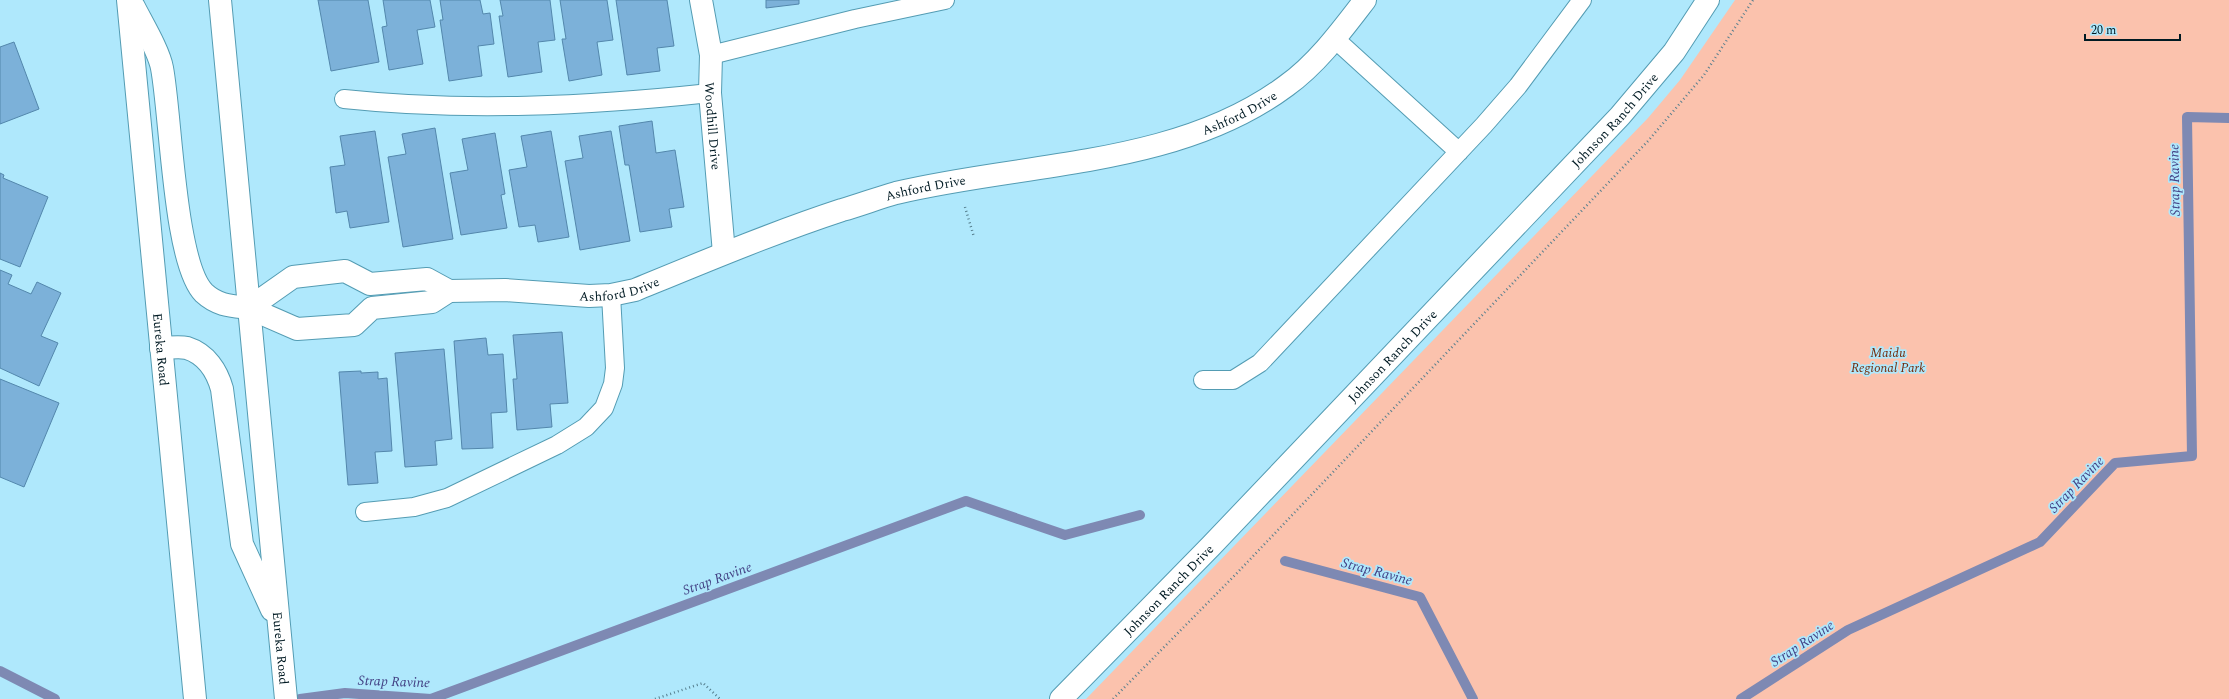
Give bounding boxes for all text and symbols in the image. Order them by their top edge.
scale bar [2085,16,2180,42]
text: 20 m [2091,21,2116,40]
street label: Johnson Ranch Drive [1567,69,1663,173]
street label: Woodhill Drive [699,82,726,171]
street label: Ashford Drive [1199,86,1281,141]
water label: Strap Ravine [2163,144,2186,216]
street label: Ashford Drive [883,170,967,207]
street label: Ashford Drive [578,272,663,307]
street label: Johnson Ranch Drive [1343,305,1442,407]
street label: Eureka Road [147,312,174,387]
park label: Maidu Regional Park [1851,343,1925,378]
water label: Strap Ravine [2044,451,2109,518]
street label: Johnson Ranch Drive [1119,540,1219,641]
water label: Strap Ravine [1339,552,1415,591]
water label: Strap Ravine [680,556,755,601]
street label: Eureka Road [267,611,294,686]
water label: Strap Ravine [1766,615,1838,672]
water label: Strap Ravine [357,670,431,693]

